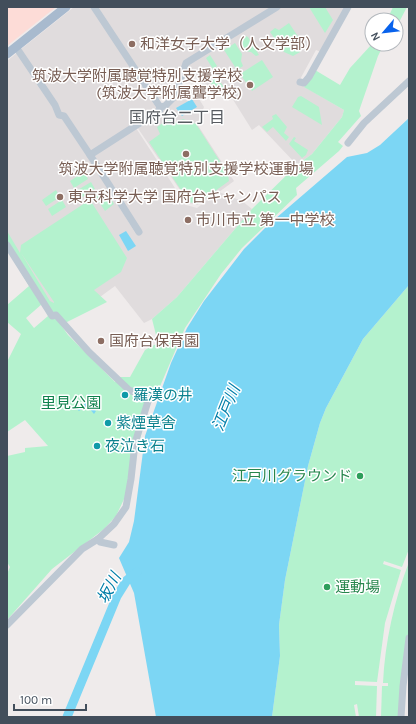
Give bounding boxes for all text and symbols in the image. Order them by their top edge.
north arrow [364,12,404,52]
text: N [368,30,383,43]
place label: 和洋女子大学（人文学部） [140,35,320,53]
marker: 和洋女子大学（人文学部） [127,39,137,49]
place label: 筑波大学附属聴覚特別支援学校 (筑波大学附属聾学校) [32,67,242,102]
marker: 筑波大学附属聴覚特別支援学校 (筑波大学附属聾学校) [245,80,255,90]
district label: 国府台二丁目 [129,108,225,127]
marker: 筑波大学附属聴覚特別支援学校運動場 [181,149,191,159]
place label: 筑波大学附属聴覚特別支援学校運動場 [58,160,314,178]
place label: 東京科学大学 国府台キャンパス [68,188,282,206]
marker: 東京科学大学 国府台キャンパス [55,192,65,202]
place label: 市川市立 第一中学校 [196,211,335,229]
marker: 市川市立 第一中学校 [183,215,193,225]
place label: 国府台保育園 [109,332,199,350]
marker: 国府台保育園 [96,336,106,346]
water label: 江戸川 [208,380,245,434]
place label: 羅漢の井 [133,386,193,404]
marker: 羅漢の井 [120,390,130,400]
park label: 里見公園 [41,394,101,412]
place label: 紫煙草舎 [116,414,176,432]
marker: 紫煙草舎 [103,418,113,428]
place label: 夜泣き石 [105,437,165,455]
marker: 夜泣き石 [92,441,102,451]
place label: 江戸川グラウンド [232,467,352,485]
marker: 江戸川グラウンド [355,471,365,481]
water label: 坂川 [93,568,126,607]
place label: 運動場 [335,578,380,596]
marker: 運動場 [322,582,332,592]
scale bar [14,686,86,712]
text: 100 m [20,693,52,707]

